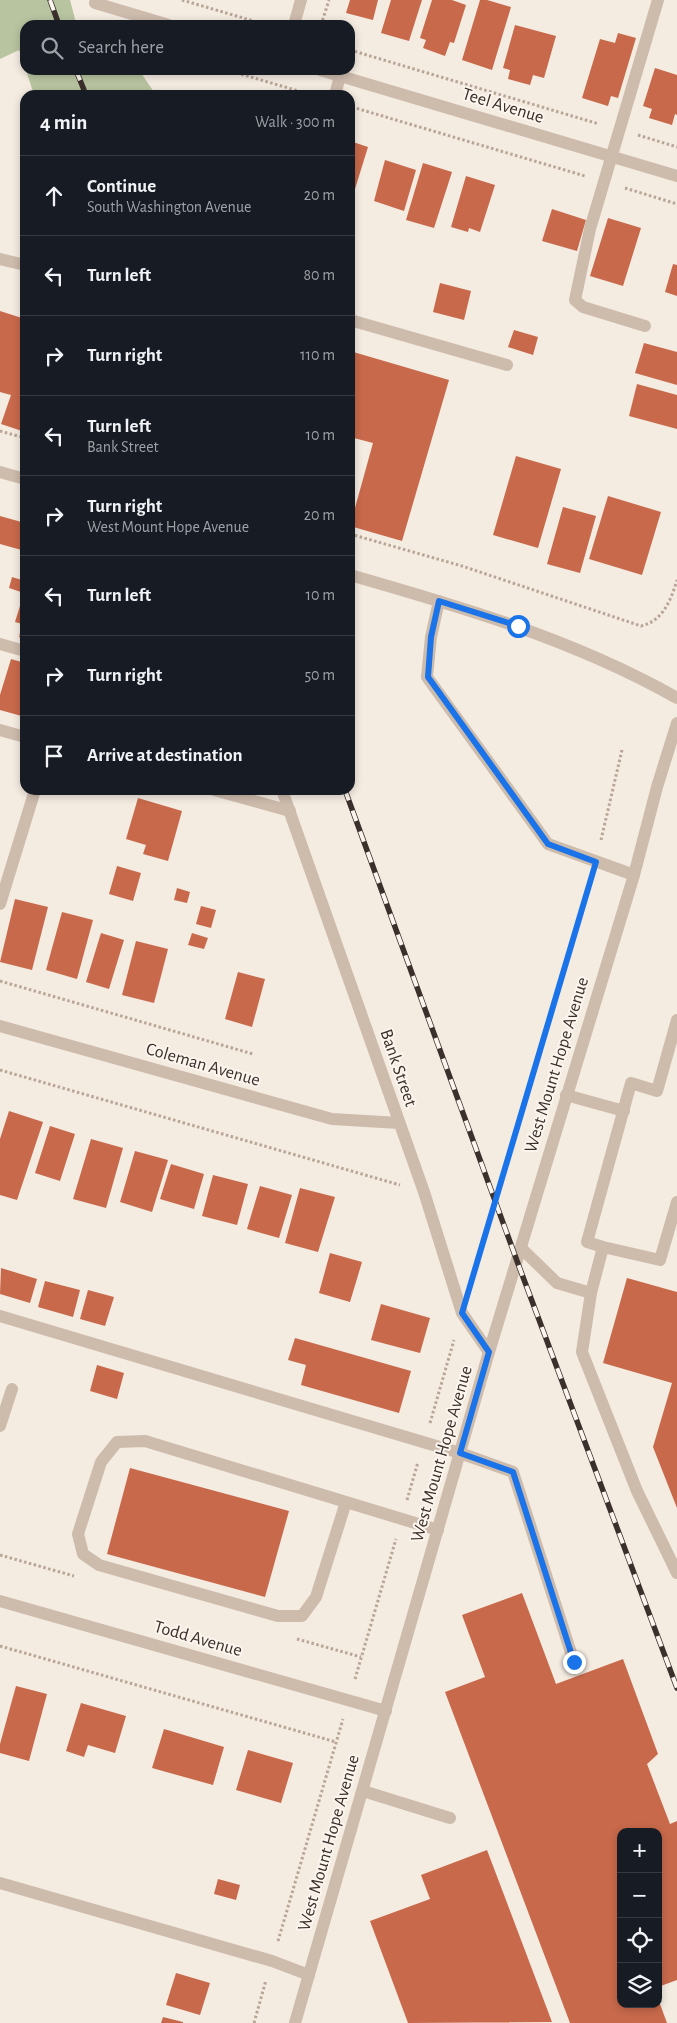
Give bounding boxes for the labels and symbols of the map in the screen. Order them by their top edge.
street label: Teel Avenue [460,85,546,127]
route start [507,615,530,638]
street label: West Mount Hope Avenue [522,975,592,1155]
street label: Bank Street [376,1027,420,1109]
street label: Coleman Avenue [144,1040,262,1090]
street label: West Mount Hope Avenue [408,1364,476,1544]
street label: Todd Avenue [152,1618,244,1660]
route end [563,1651,586,1674]
street label: West Mount Hope Avenue [295,1753,363,1933]

